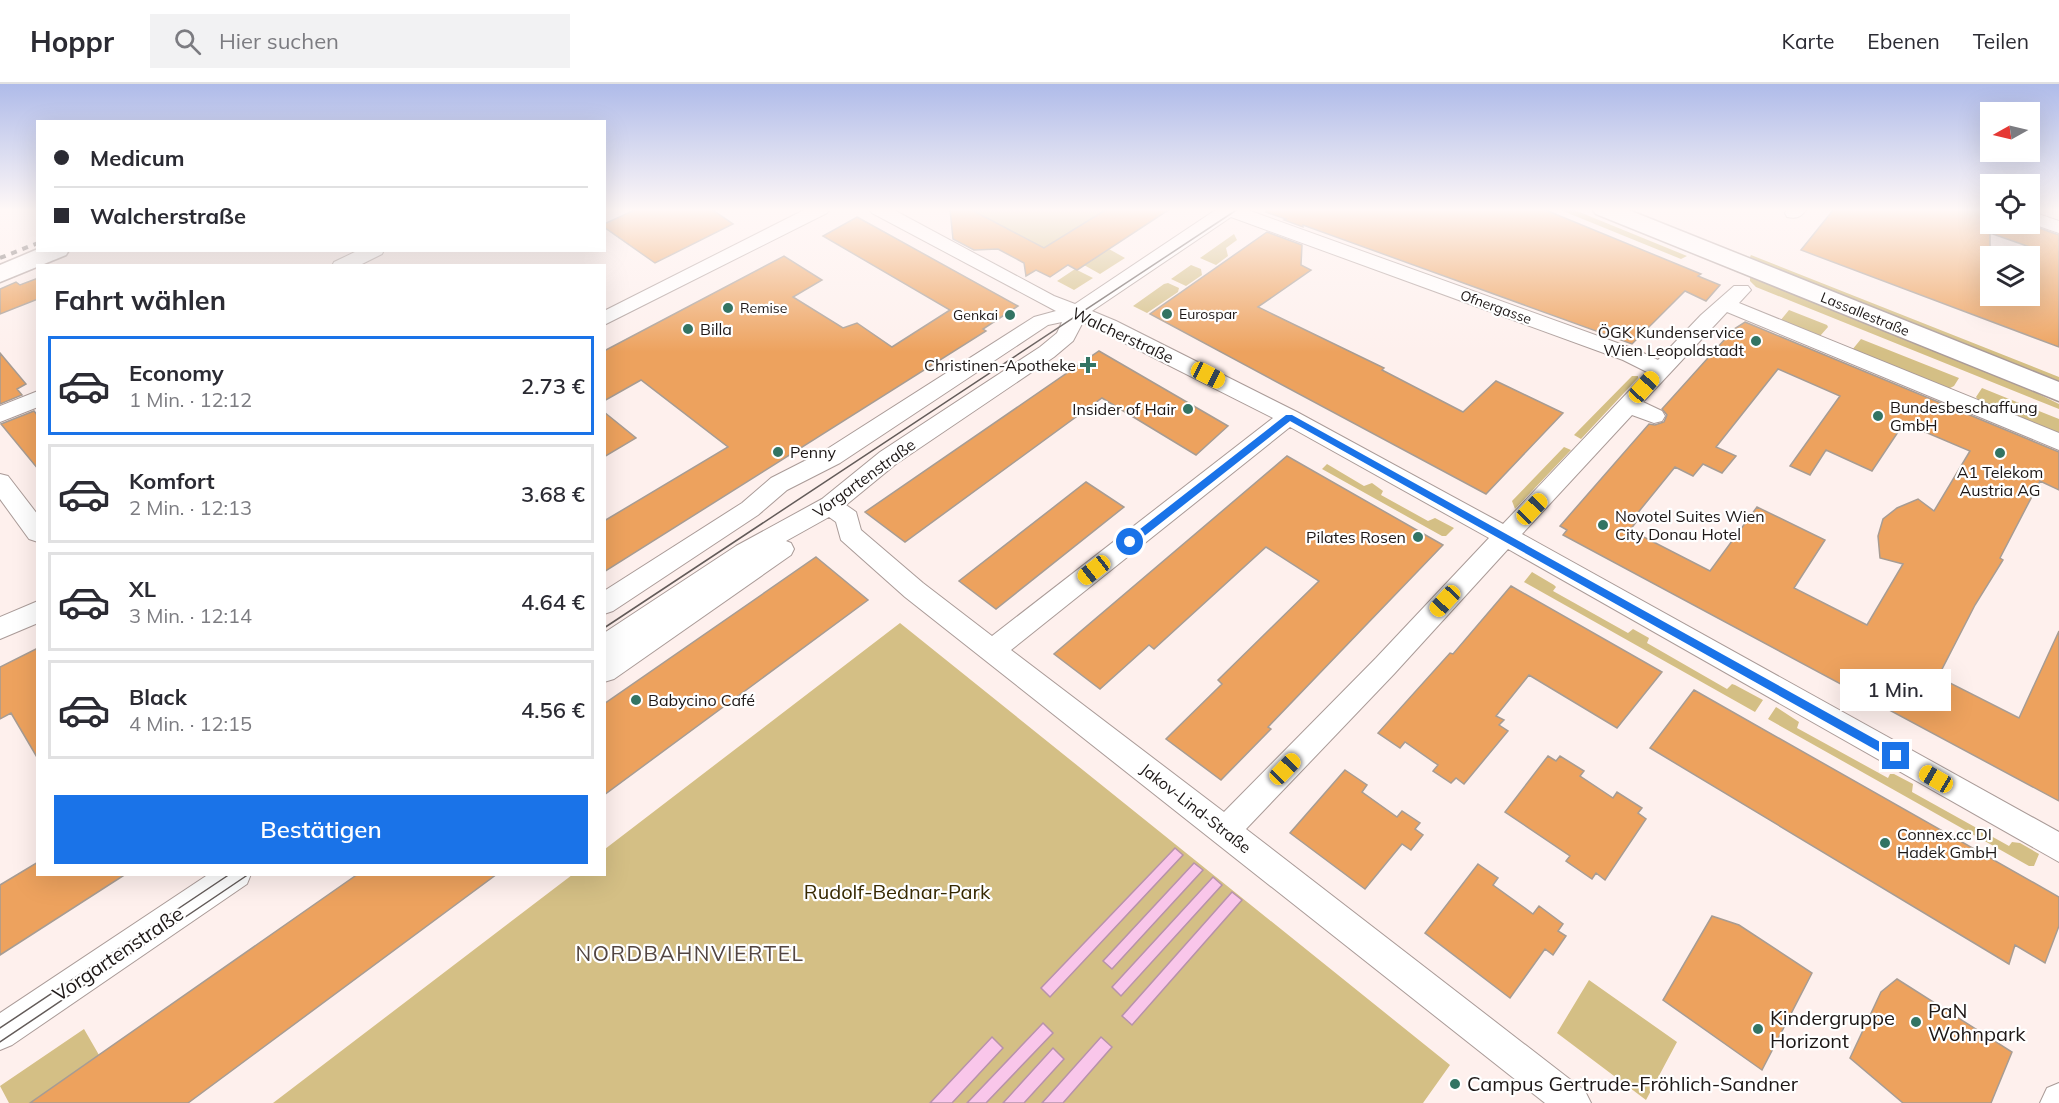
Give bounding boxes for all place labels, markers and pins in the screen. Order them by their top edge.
place label: Remise [740,299,787,317]
marker: Remise [721,301,735,315]
place label: Eurospar [1179,305,1238,323]
place label: Genkai [953,306,998,324]
marker: Eurospar [1160,307,1174,321]
marker: Genkai [1003,308,1017,322]
place label: Billa [700,319,732,339]
marker: Billa [681,322,695,336]
place label: ÖGK Kundenservice Wien Leopoldstadt [1598,322,1744,360]
marker: ÖGK Kundenservice Wien Leopoldstadt [1749,334,1763,348]
place label: Christinen-Apotheke [924,355,1076,375]
marker: Christinen-Apotheke [1081,358,1095,372]
place label: Bundesbeschaffung GmbH [1890,397,2038,435]
place label: Insider of Hair [1072,399,1176,419]
marker: Insider of Hair [1181,402,1195,416]
marker: Bundesbeschaffung GmbH [1871,409,1885,423]
place label: Penny [790,442,836,462]
marker: Penny [771,445,785,459]
marker: A1 Telekom Austria AG [1993,446,2007,460]
place label: A1 Telekom Austria AG [1957,462,2043,500]
place label: Novotel Suites Wien City Donau Hotel [1615,506,1765,544]
marker: Novotel Suites Wien City Donau Hotel [1596,518,1610,532]
place label: Pilates Rosen [1306,527,1406,547]
marker: Pilates Rosen [1411,530,1425,544]
place label: Babycino Café [648,690,755,710]
marker: Babycino Café [629,693,643,707]
place label: Connex.cc DI Hadek GmbH [1897,824,1997,862]
marker: Connex.cc DI Hadek GmbH [1878,836,1892,850]
place label: PaN Wohnpark [1928,998,2026,1046]
place label: Kindergruppe Horizont [1770,1005,1895,1053]
marker: PaN Wohnpark [1909,1015,1923,1029]
marker: Kindergruppe Horizont [1751,1022,1765,1036]
place label: Campus Gertrude-Fröhlich-Sandner [1467,1071,1799,1096]
marker: Campus Gertrude-Fröhlich-Sandner [1448,1077,1462,1091]

